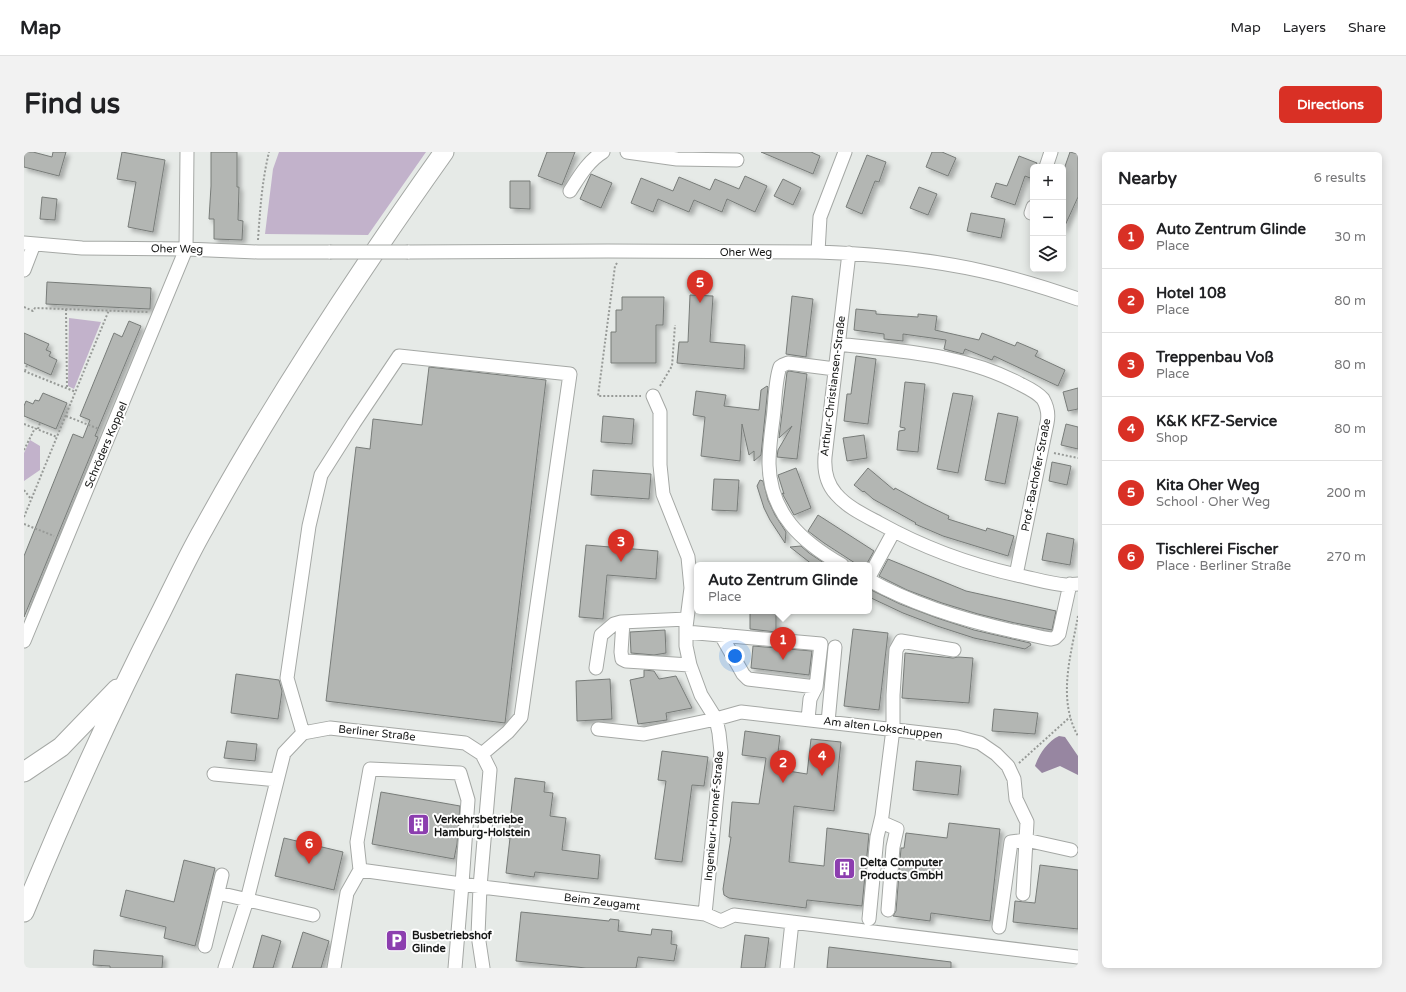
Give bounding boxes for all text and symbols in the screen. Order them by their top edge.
text: Map [20,17,61,39]
text: Map [1231,19,1261,36]
text: Layers [1283,19,1326,36]
text: Share [1348,19,1386,36]
button: Directions [1279,86,1382,123]
text: Find us [24,87,120,121]
map controls [1030,164,1066,272]
button: + [1030,164,1066,200]
text: Nearby [1118,168,1177,189]
text: 6 results [1314,170,1366,186]
button: − [1030,200,1066,236]
text: Auto Zentrum Glinde [1156,220,1306,238]
text: 1 [1127,229,1135,245]
text: 30 m [1334,229,1366,245]
button: layers [1030,236,1066,272]
text: Place [1156,238,1189,254]
street label: Oher Weg [151,242,203,256]
street label: Oher Weg [720,246,772,259]
pin: 5 [687,270,713,303]
text: Hotel 108 [1156,284,1226,302]
text: 2 [1127,293,1135,309]
text: 80 m [1334,293,1366,309]
text: Place [1156,302,1189,318]
street label: Arthur-Christiansen-Straße [818,315,848,457]
text: Treppenbau Voß [1156,348,1274,366]
text: 3 [1127,357,1135,373]
text: 80 m [1334,357,1366,373]
text: Place [1156,366,1189,382]
street label: Schröders Koppel [82,400,130,490]
text: K&K KFZ-Service [1156,412,1277,430]
street label: Prof.-Bachofer-Straße [1019,417,1053,533]
text: 4 [1127,421,1135,437]
text: 80 m [1334,421,1366,437]
text: Shop [1156,430,1188,446]
text: Kita Oher Weg [1156,476,1260,494]
text: 5 [1127,485,1135,501]
text: 200 m [1326,485,1366,501]
text: School · Oher Weg [1156,494,1270,510]
pin: 3 [608,529,634,562]
text: Tischlerei Fischer [1156,540,1278,558]
text: 6 [1127,549,1135,565]
text: 270 m [1326,549,1366,565]
text: Place · Berliner Straße [1156,558,1291,574]
popup [694,562,872,614]
text: Auto Zentrum Glinde [708,571,858,589]
text: Place [708,589,741,605]
pin: 1 [770,627,796,660]
your location [725,646,745,666]
street label: Am alten Lokschuppen [823,714,943,742]
street label: Berliner Straße [338,722,416,744]
pin: 4 [809,743,835,776]
street label: Ingenieur-Honnef-Straße [702,750,726,882]
pin: 2 [770,750,796,783]
building icon: Verkehrsbetriebe Hamburg-Holstein [405,812,431,838]
place label: Verkehrsbetriebe Hamburg-Holstein [434,813,531,840]
pin: 6 [296,831,322,864]
building icon: Delta Computer Products GmbH [832,855,858,881]
place label: Delta Computer Products GmbH [860,856,944,882]
street label: Beim Zeugamt [563,891,641,913]
parking icon: Busbetriebshof Glinde [383,928,409,954]
place label: Busbetriebshof Glinde [412,929,493,955]

